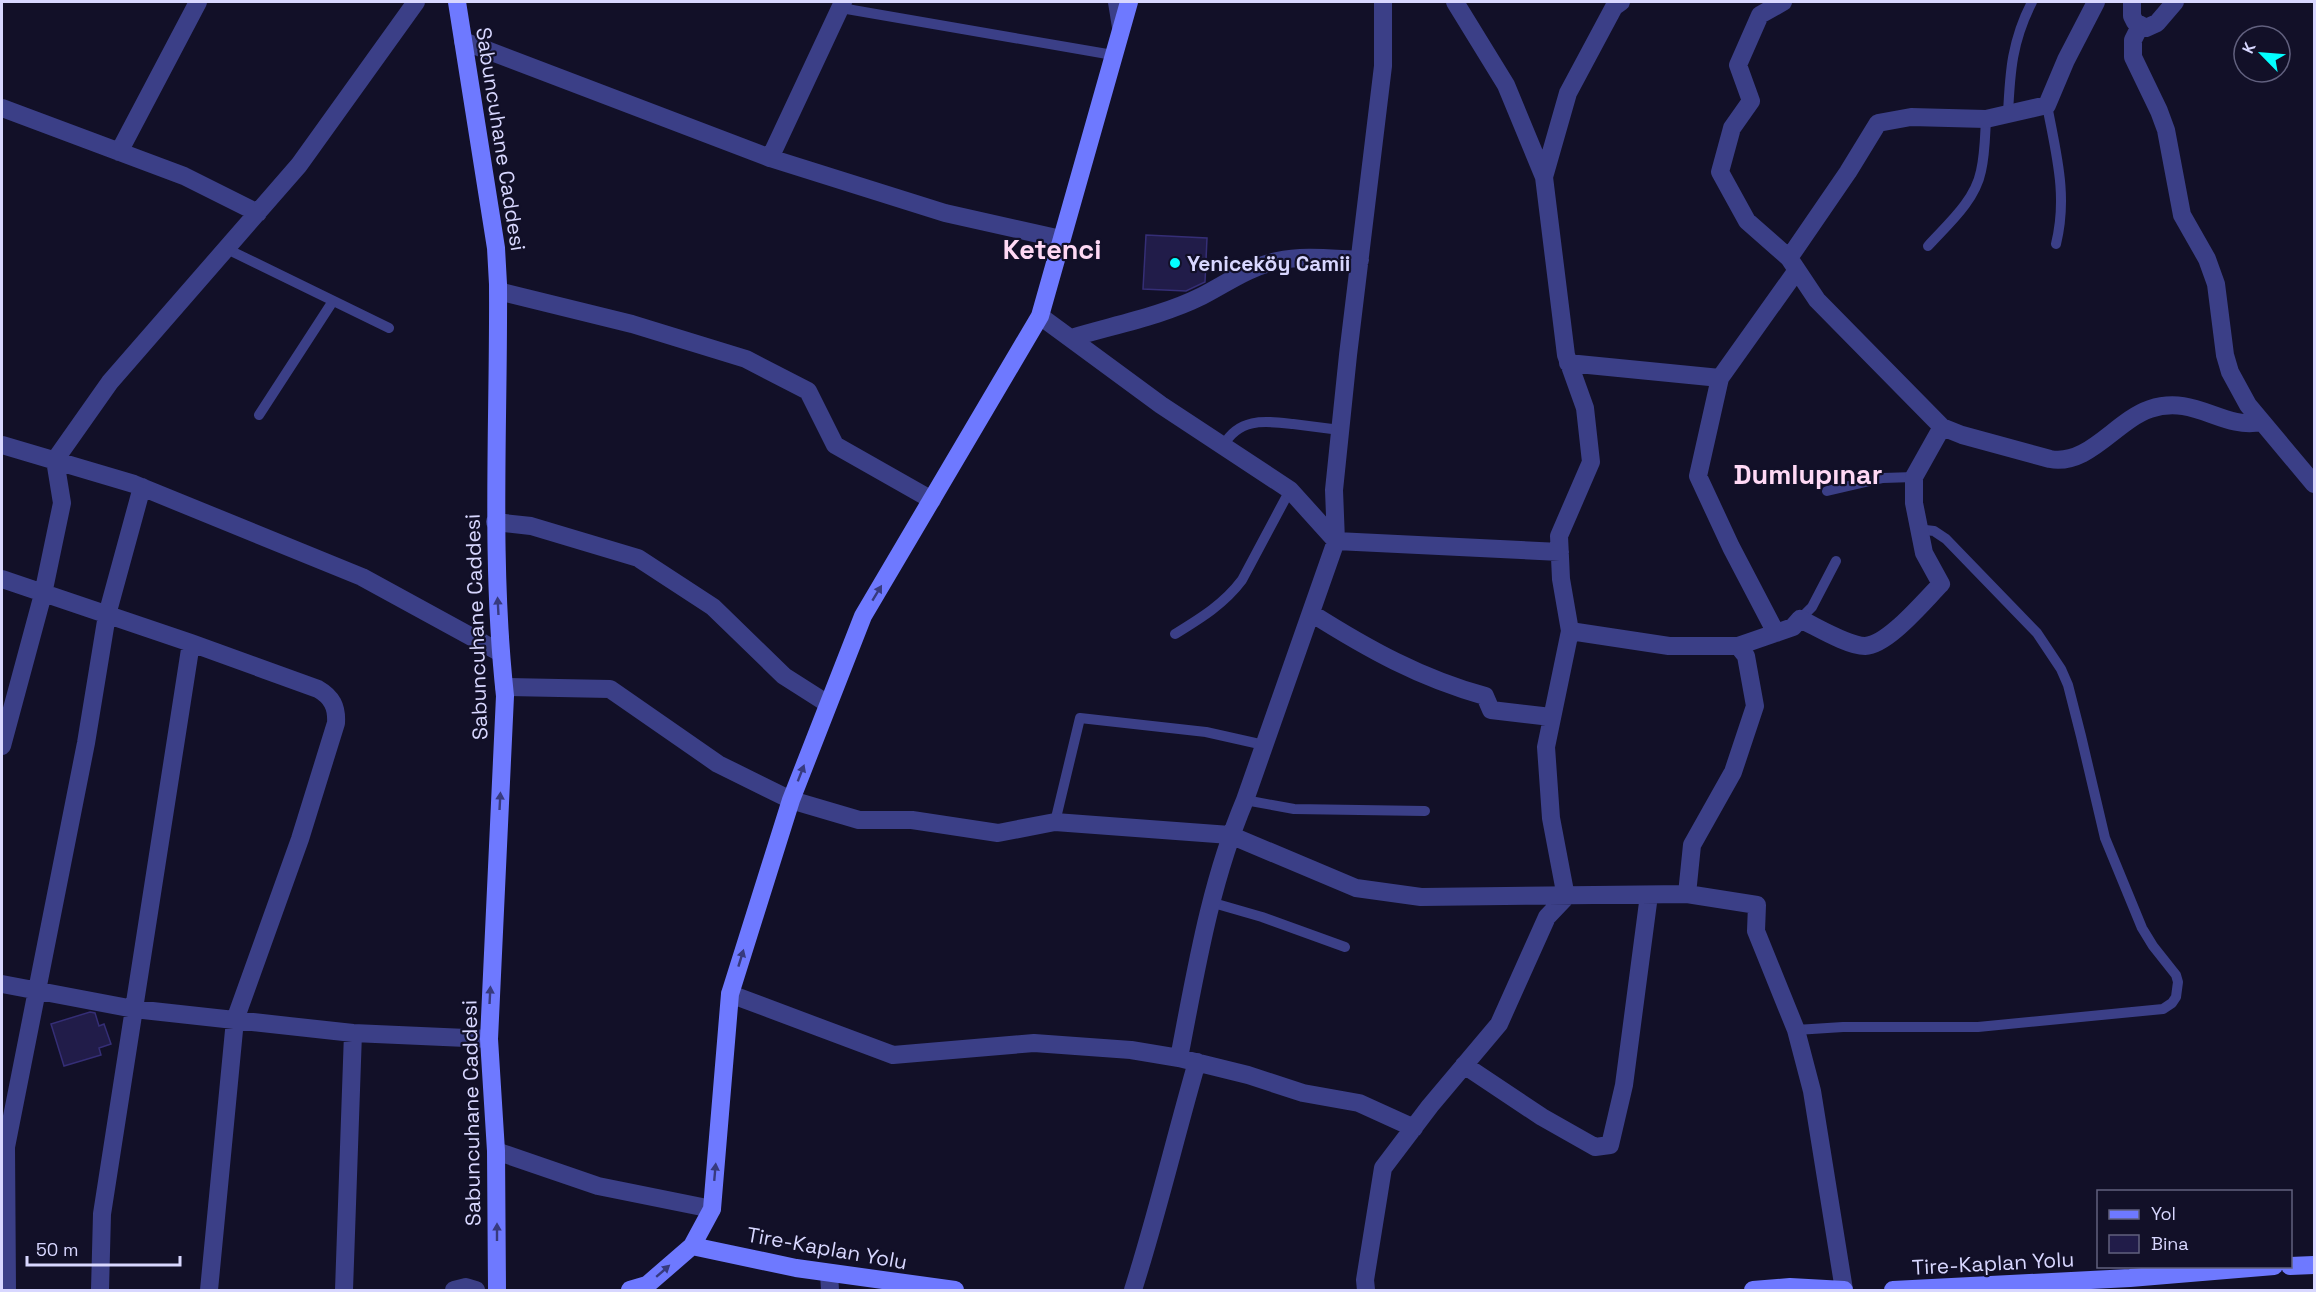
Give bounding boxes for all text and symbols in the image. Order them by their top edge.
north arrow [2232,24,2292,84]
street label: Sabuncuhane Caddesi [470,25,532,253]
text: K [2237,39,2260,57]
district label: Ketenci [1003,232,1101,267]
place label: Yeniceköy Camii [1187,250,1350,277]
marker: Yeniceköy Camii [1168,256,1182,270]
district label: Dumlupınar [1734,457,1882,492]
street label: Sabuncuhane Caddesi [459,513,493,741]
one-way arrow [871,585,882,601]
one-way arrow [494,596,503,615]
one-way arrow [797,764,807,782]
one-way arrow [495,791,504,810]
one-way arrow [737,949,746,967]
one-way arrow [486,986,495,1005]
street label: Sabuncuhane Caddesi [456,1000,486,1226]
one-way arrow [711,1162,720,1181]
legend [2097,1190,2292,1268]
text: Yol [2151,1202,2176,1225]
street label: Tire-Kaplan Yolu [745,1221,909,1275]
one-way arrow [492,1223,502,1242]
scale bar [27,1229,180,1267]
text: Bina [2151,1232,2189,1255]
text: 50 m [36,1238,78,1261]
street label: Tire-Kaplan Yolu [1911,1245,2075,1281]
one-way arrow [655,1265,671,1278]

